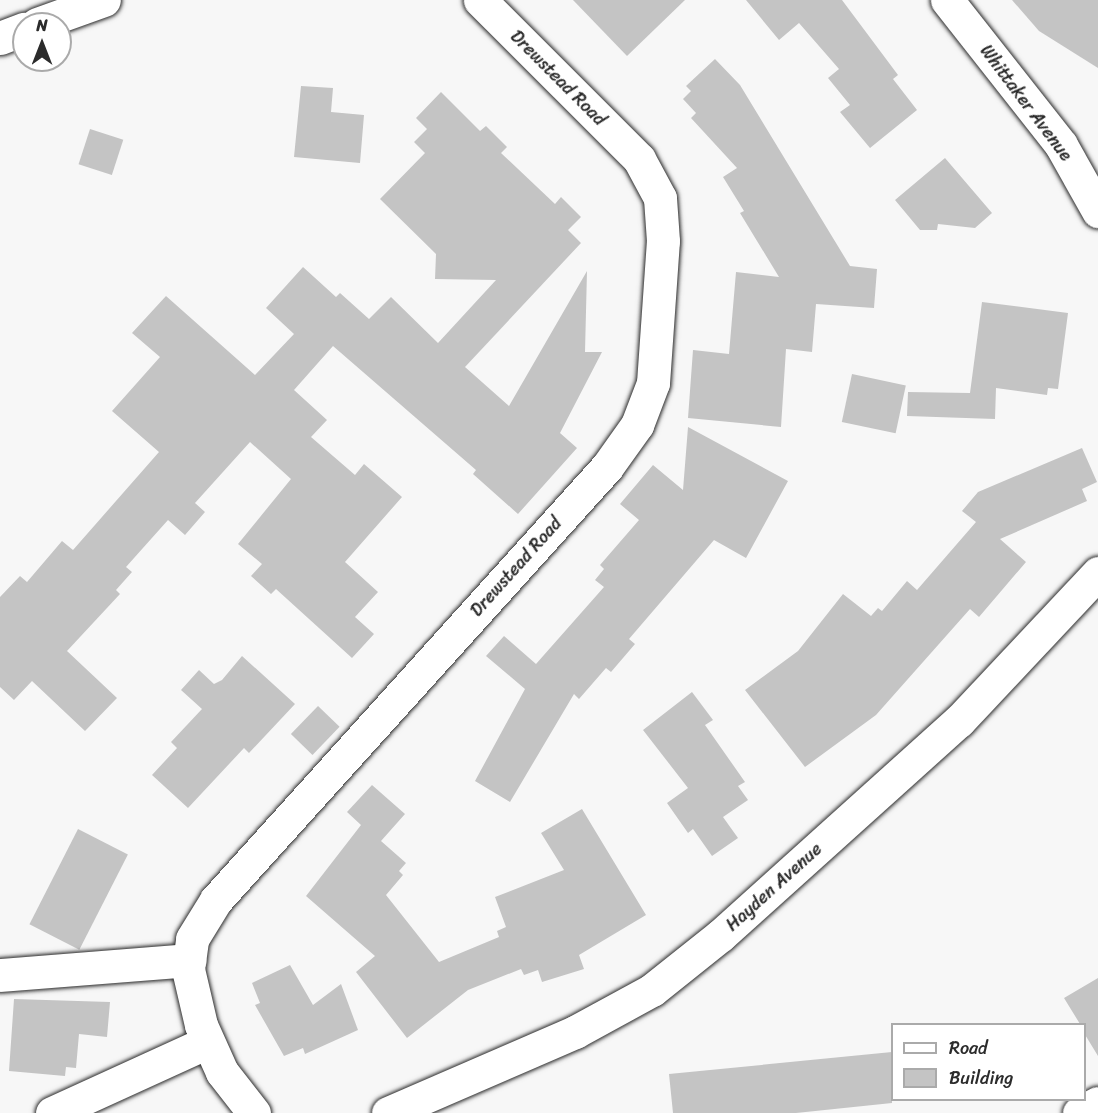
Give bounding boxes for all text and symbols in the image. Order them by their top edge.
text: N [36,11,48,40]
north arrow [12,12,72,72]
street label: Drewstead Road [506,26,610,130]
street label: Whittaker Avenue [975,41,1077,165]
street label: Drewstead Road [466,513,566,621]
street label: Hayden Avenue [722,838,826,936]
legend [891,1023,1086,1101]
text: Road [949,1032,988,1064]
text: Building [949,1062,1013,1094]

